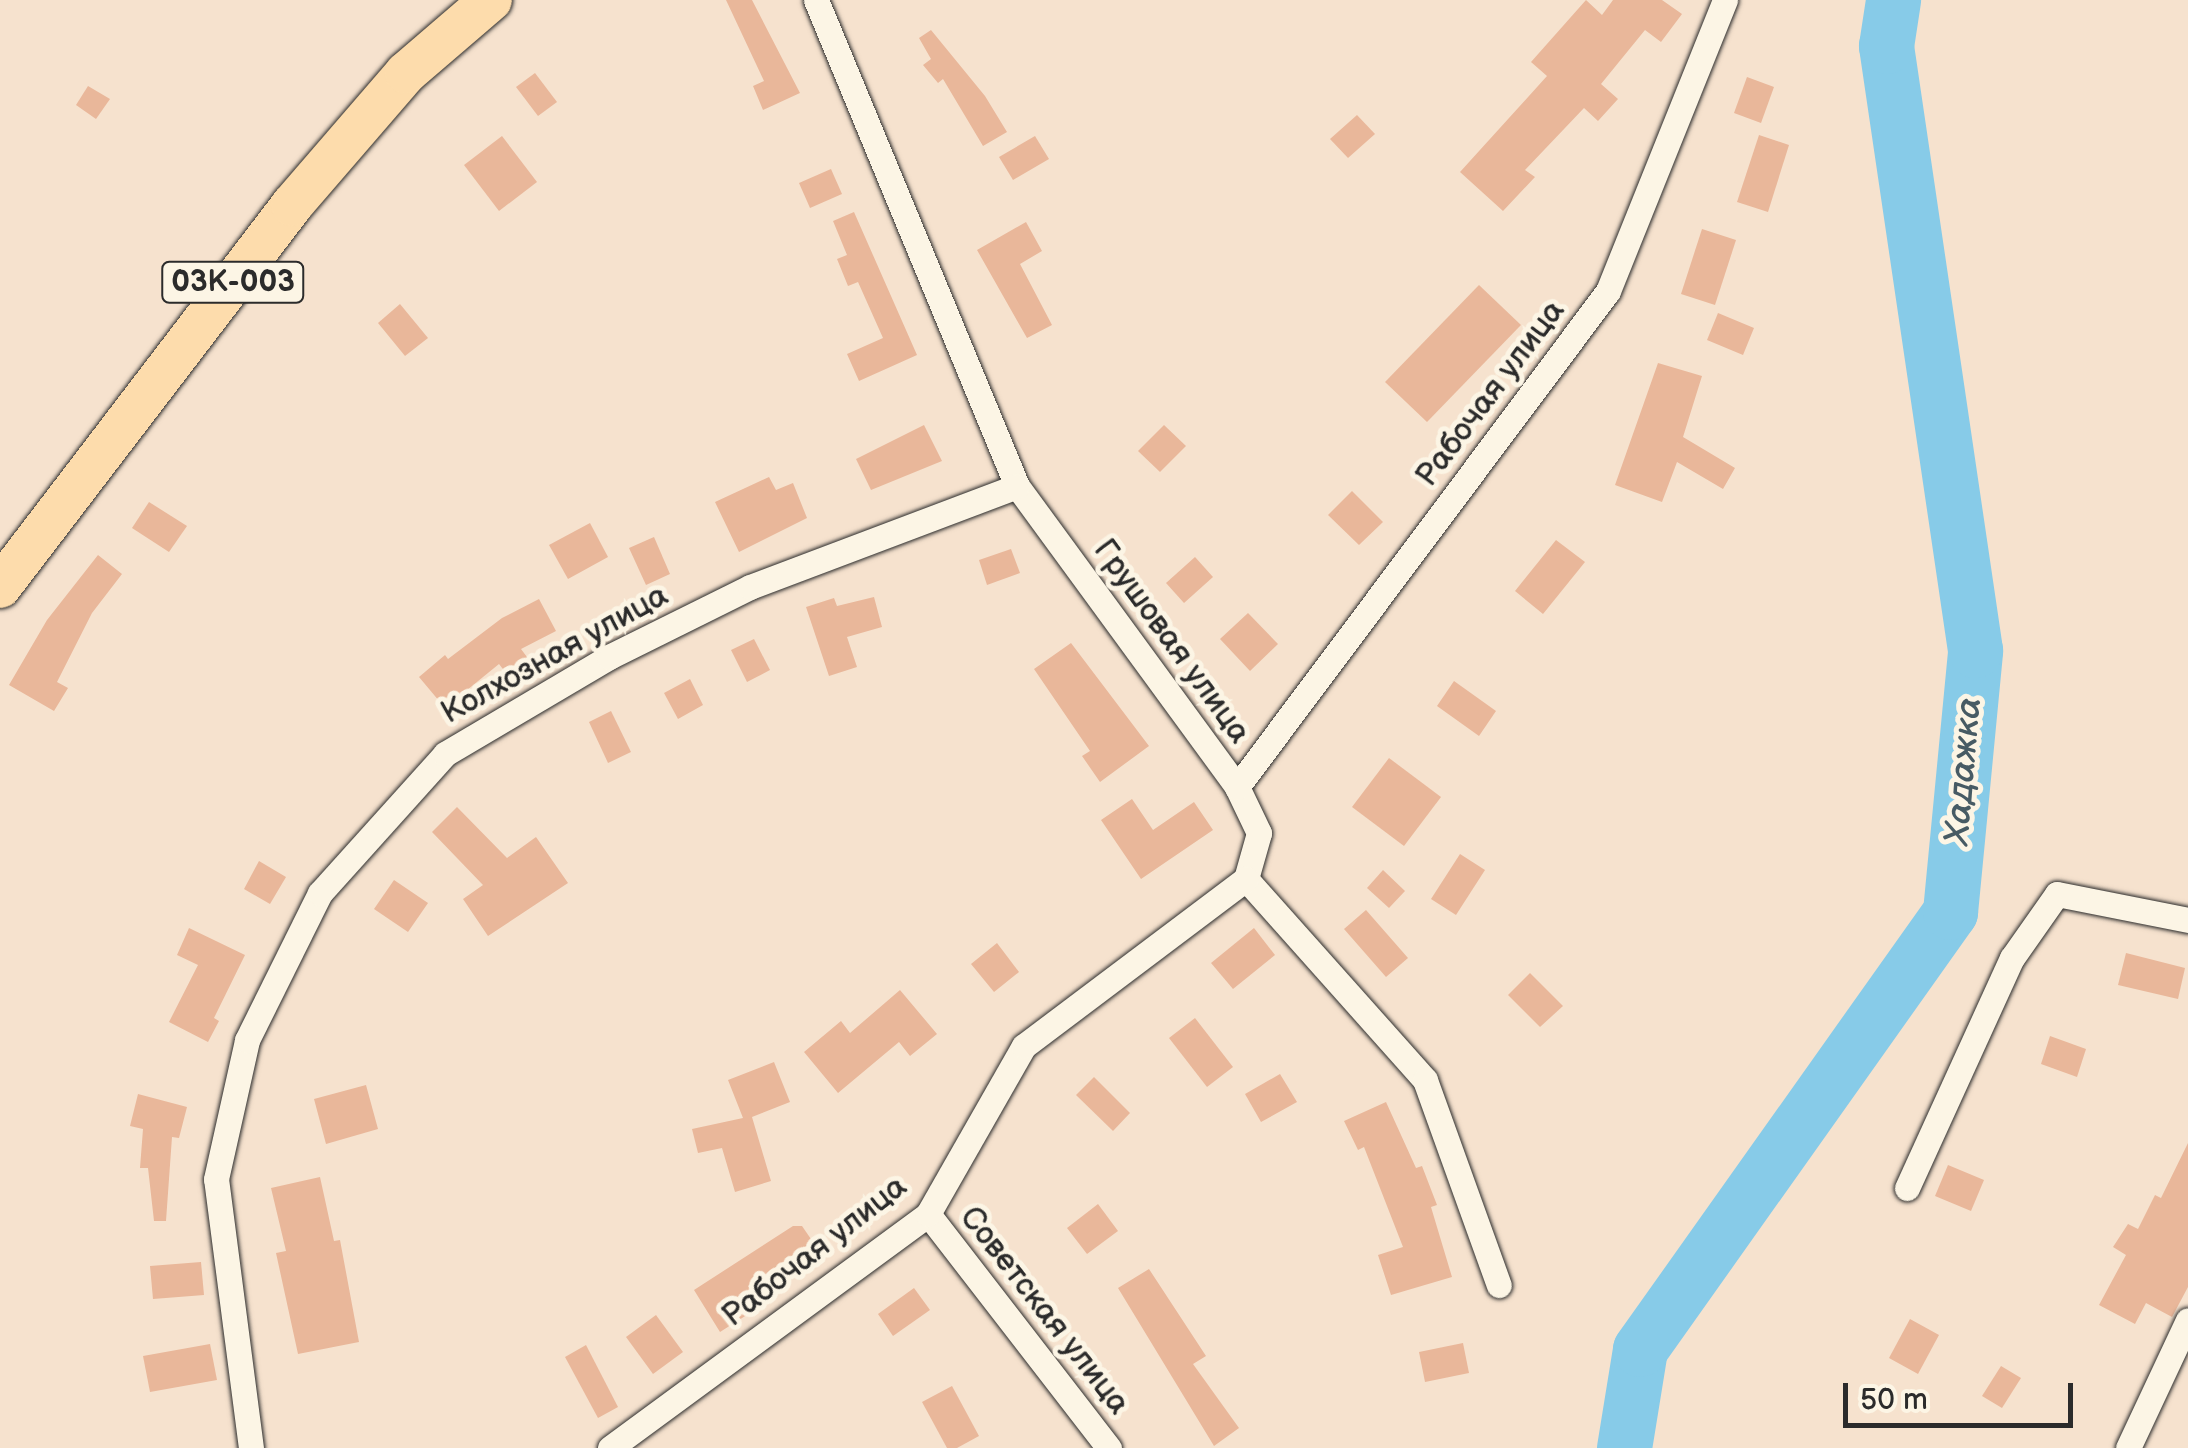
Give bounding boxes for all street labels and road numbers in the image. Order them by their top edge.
road number: 03К-003 [160,257,306,307]
street label: Рабочая улица [1408,293,1574,495]
street label: Грушовая улица [1084,533,1258,751]
street label: Колхозная улица [435,577,675,733]
street label: Рабочая улица [715,1168,915,1336]
street label: Советская улица [951,1199,1137,1423]

